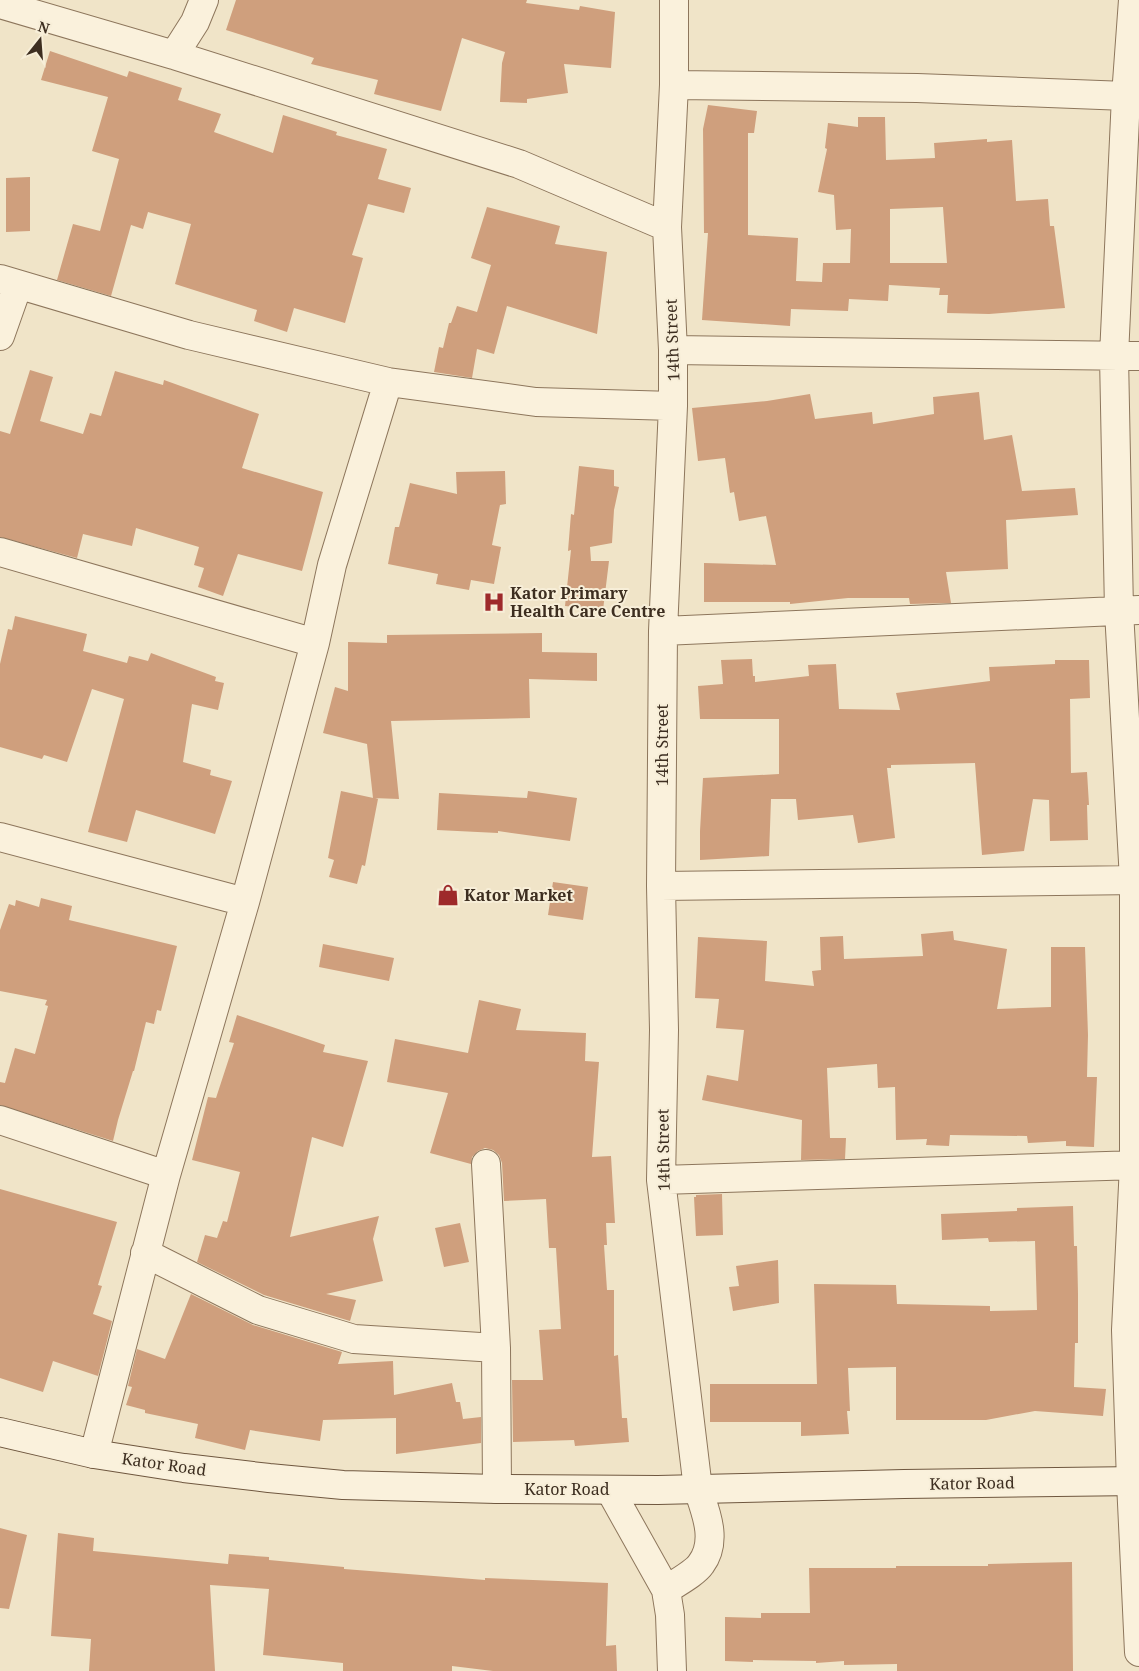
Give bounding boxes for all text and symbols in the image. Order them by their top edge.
north arrow [15,15,65,65]
text: N [36,16,52,38]
street label: 14th Street [660,298,684,382]
place label: Kator Primary Health Care Centre [510,582,665,622]
hospital icon: Kator Primary Health Care Centre [481,589,507,615]
street label: 14th Street [651,703,673,786]
shop icon: Kator Market [435,882,461,908]
place label: Kator Market [464,884,573,906]
street label: 14th Street [651,1108,675,1191]
street label: Kator Road [120,1447,208,1481]
street label: Kator Road [929,1471,1015,1495]
street label: Kator Road [524,1478,610,1500]

